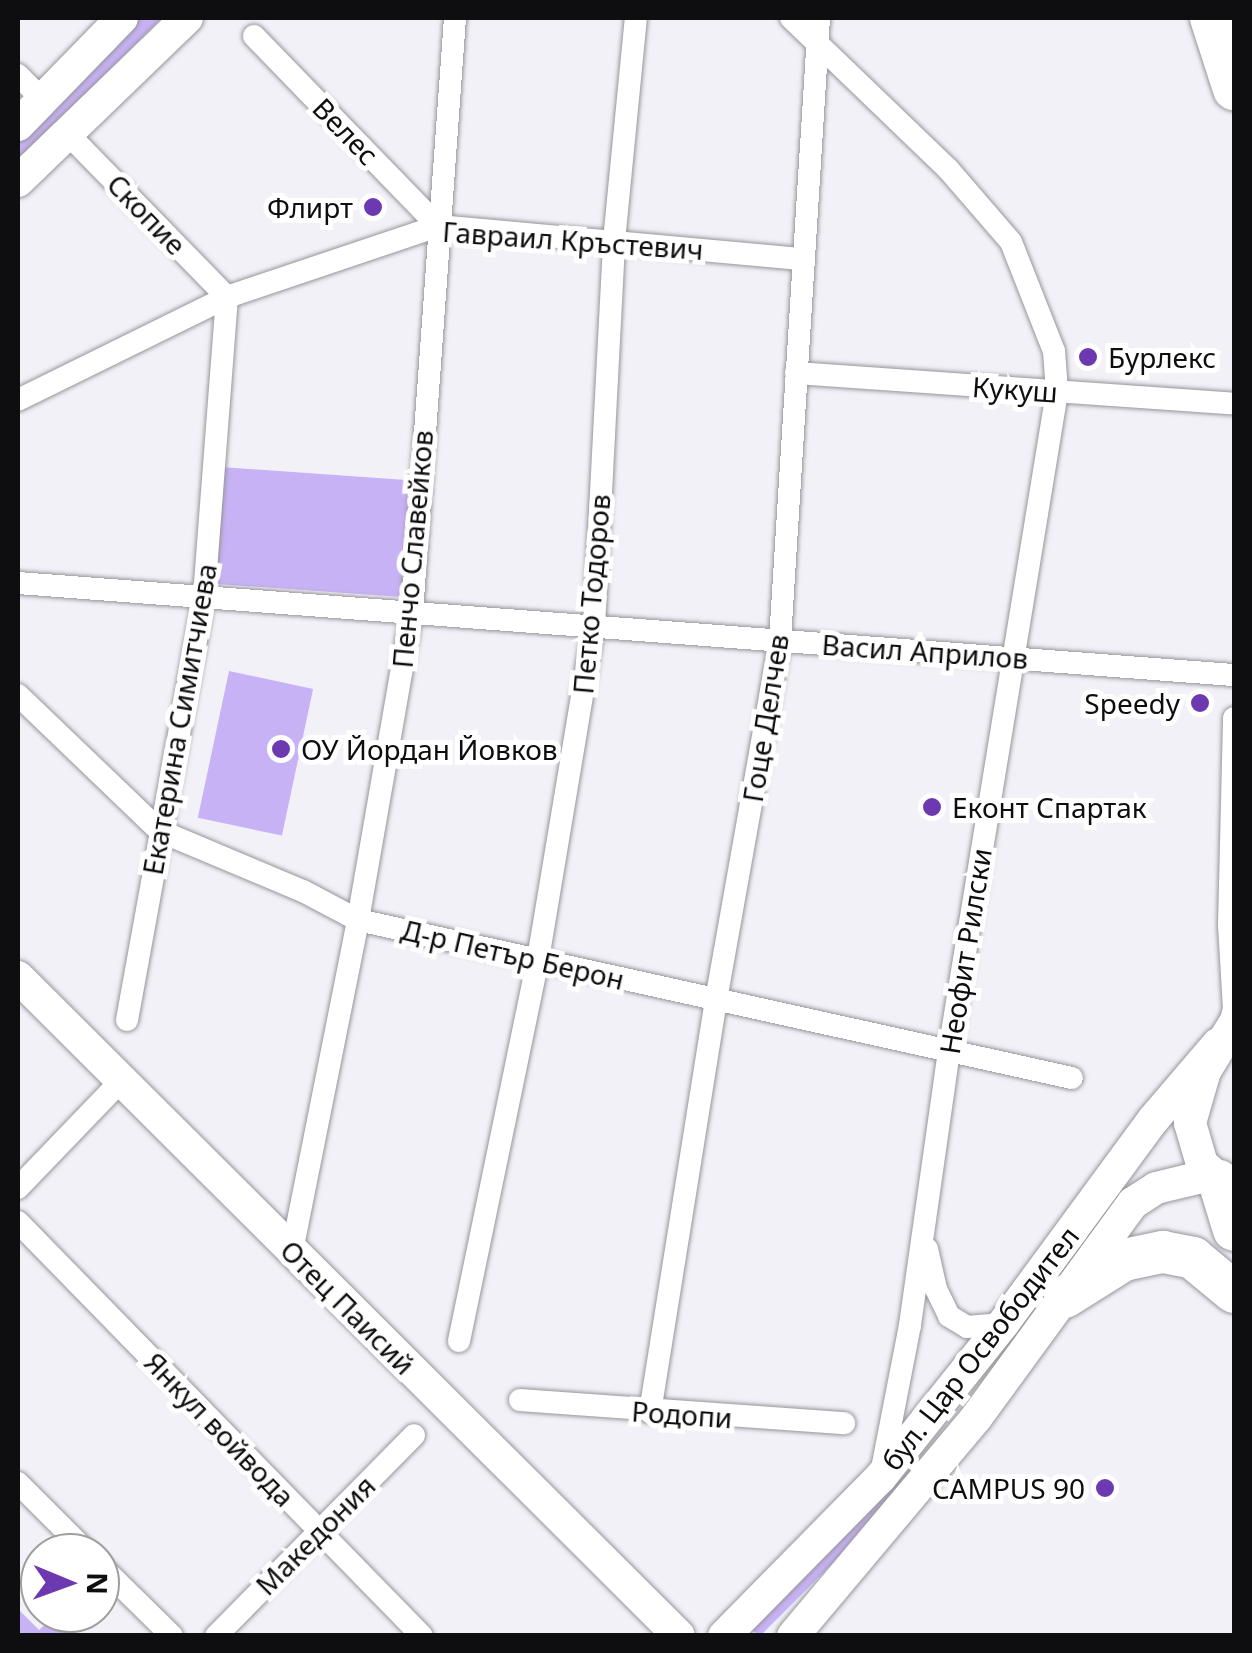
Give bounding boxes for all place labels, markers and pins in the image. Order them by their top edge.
place label: Флирт [267,190,353,224]
marker: Флирт [362,196,384,218]
place label: Бурлекс [1108,340,1216,374]
marker: Бурлекс [1077,346,1099,368]
place label: Speedy [1084,686,1180,720]
marker: Speedy [1189,692,1211,714]
place label: ОУ Йордан Йовков [301,732,558,766]
marker: ОУ Йордан Йовков [270,738,292,760]
place label: Еконт Спартак [952,790,1147,824]
marker: Еконт Спартак [921,796,943,818]
place label: CAMPUS 90 [932,1471,1085,1505]
marker: CAMPUS 90 [1094,1477,1116,1499]

